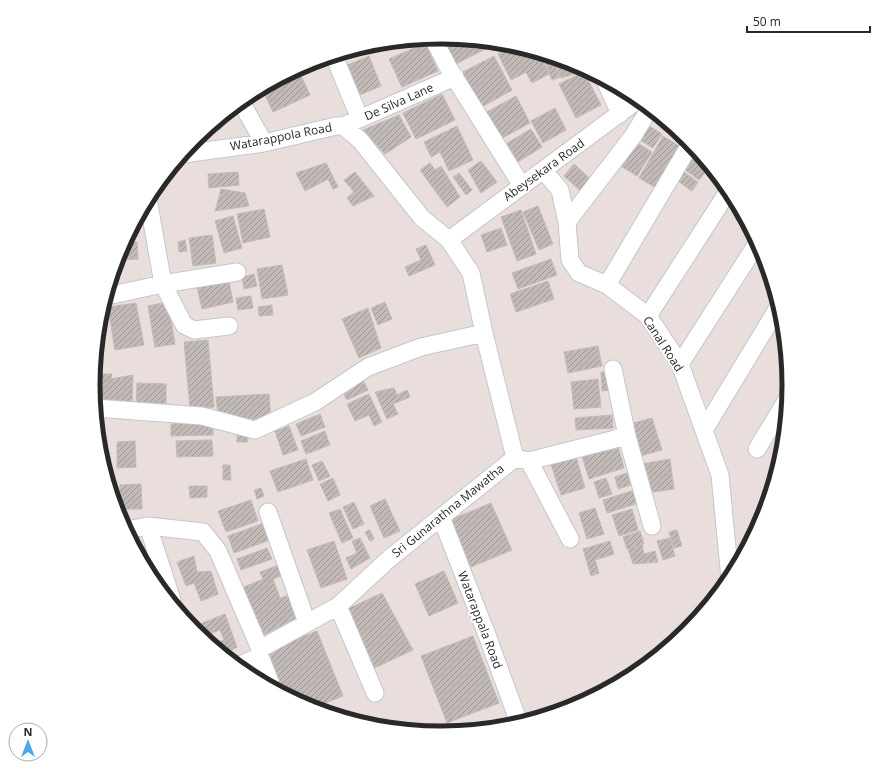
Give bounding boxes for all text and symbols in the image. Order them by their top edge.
scale bar [747,8,870,34]
text: 50 m [753,13,781,30]
street label: De Silva Lane [362,79,436,124]
street label: Watarappola Road [228,118,333,155]
street label: Abeysekara Road [500,134,588,205]
street label: Canal Road [639,313,688,375]
street label: Sri Gunarathna Mawatha [388,460,507,561]
street label: Watarappala Road [454,569,507,671]
north arrow [8,722,48,762]
text: N [24,724,32,739]

